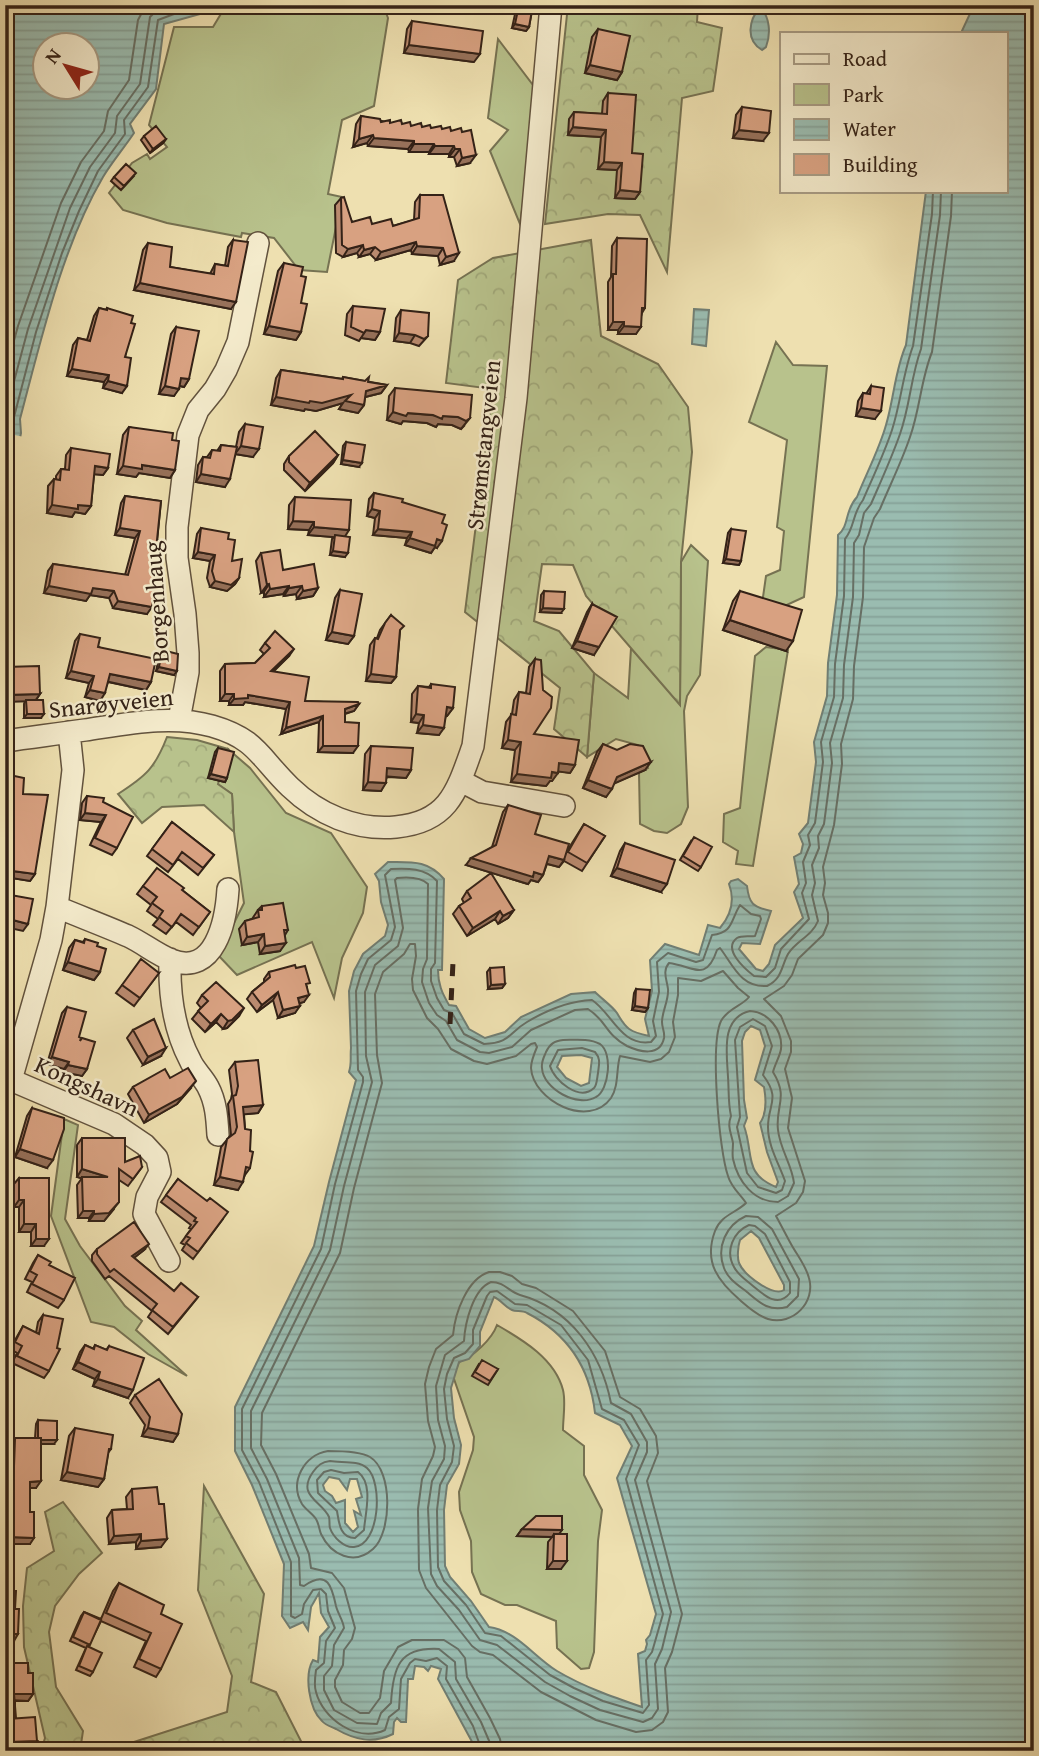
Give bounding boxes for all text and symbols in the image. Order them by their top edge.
north arrow [32,32,102,102]
legend [780,32,1007,192]
text: N [37,42,68,69]
text: Road [843,43,888,74]
text: Park [843,79,884,110]
text: Water [843,113,896,144]
text: Building [843,149,918,180]
street label: Strømstangveien [457,358,509,532]
street label: Borgenhaug [134,540,178,664]
street label: Snarøyveien [47,679,175,727]
street label: Kongshavn [29,1047,145,1126]

